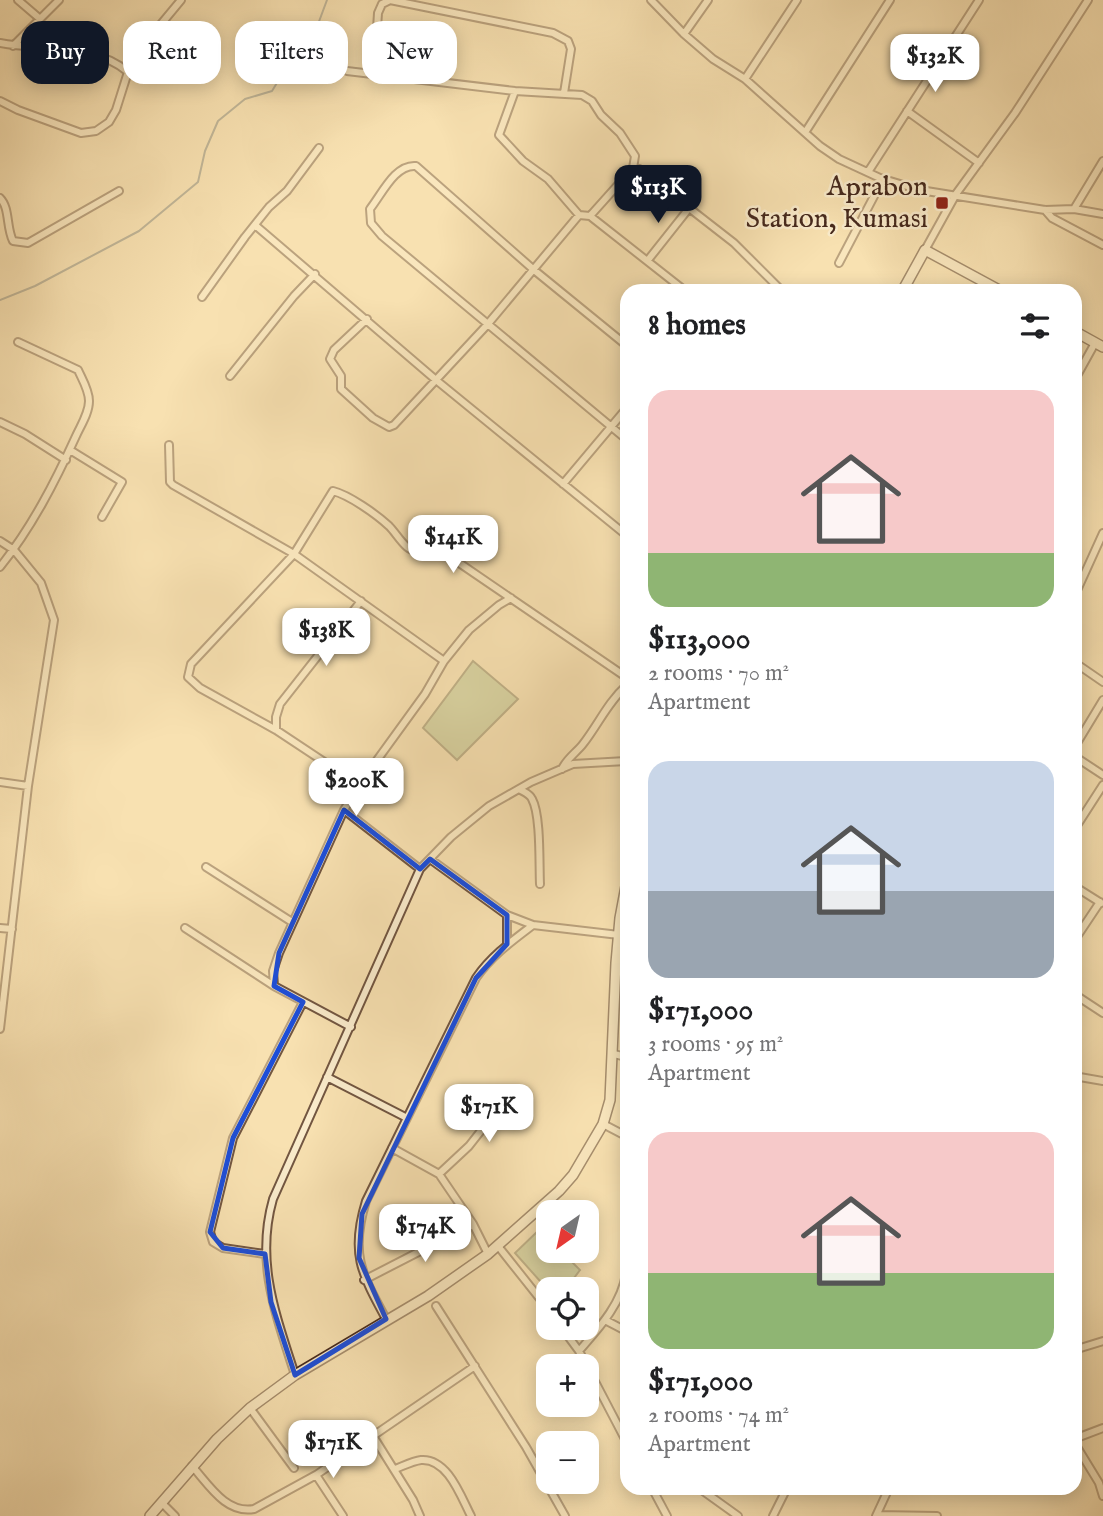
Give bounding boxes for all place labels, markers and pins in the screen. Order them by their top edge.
pin: $132K [886,34,984,94]
pin: $113K [609,166,707,225]
place label: Aprabon Station, Kumasi [746,170,928,237]
marker: Aprabon Station, Kumasi [934,195,950,211]
pin: $141K [404,516,502,575]
pin: $138K [277,608,375,668]
pin: $200K [307,758,405,818]
pin: $171K [440,1084,538,1144]
pin: $174K [376,1204,474,1264]
pin: $171K [284,1420,382,1480]

